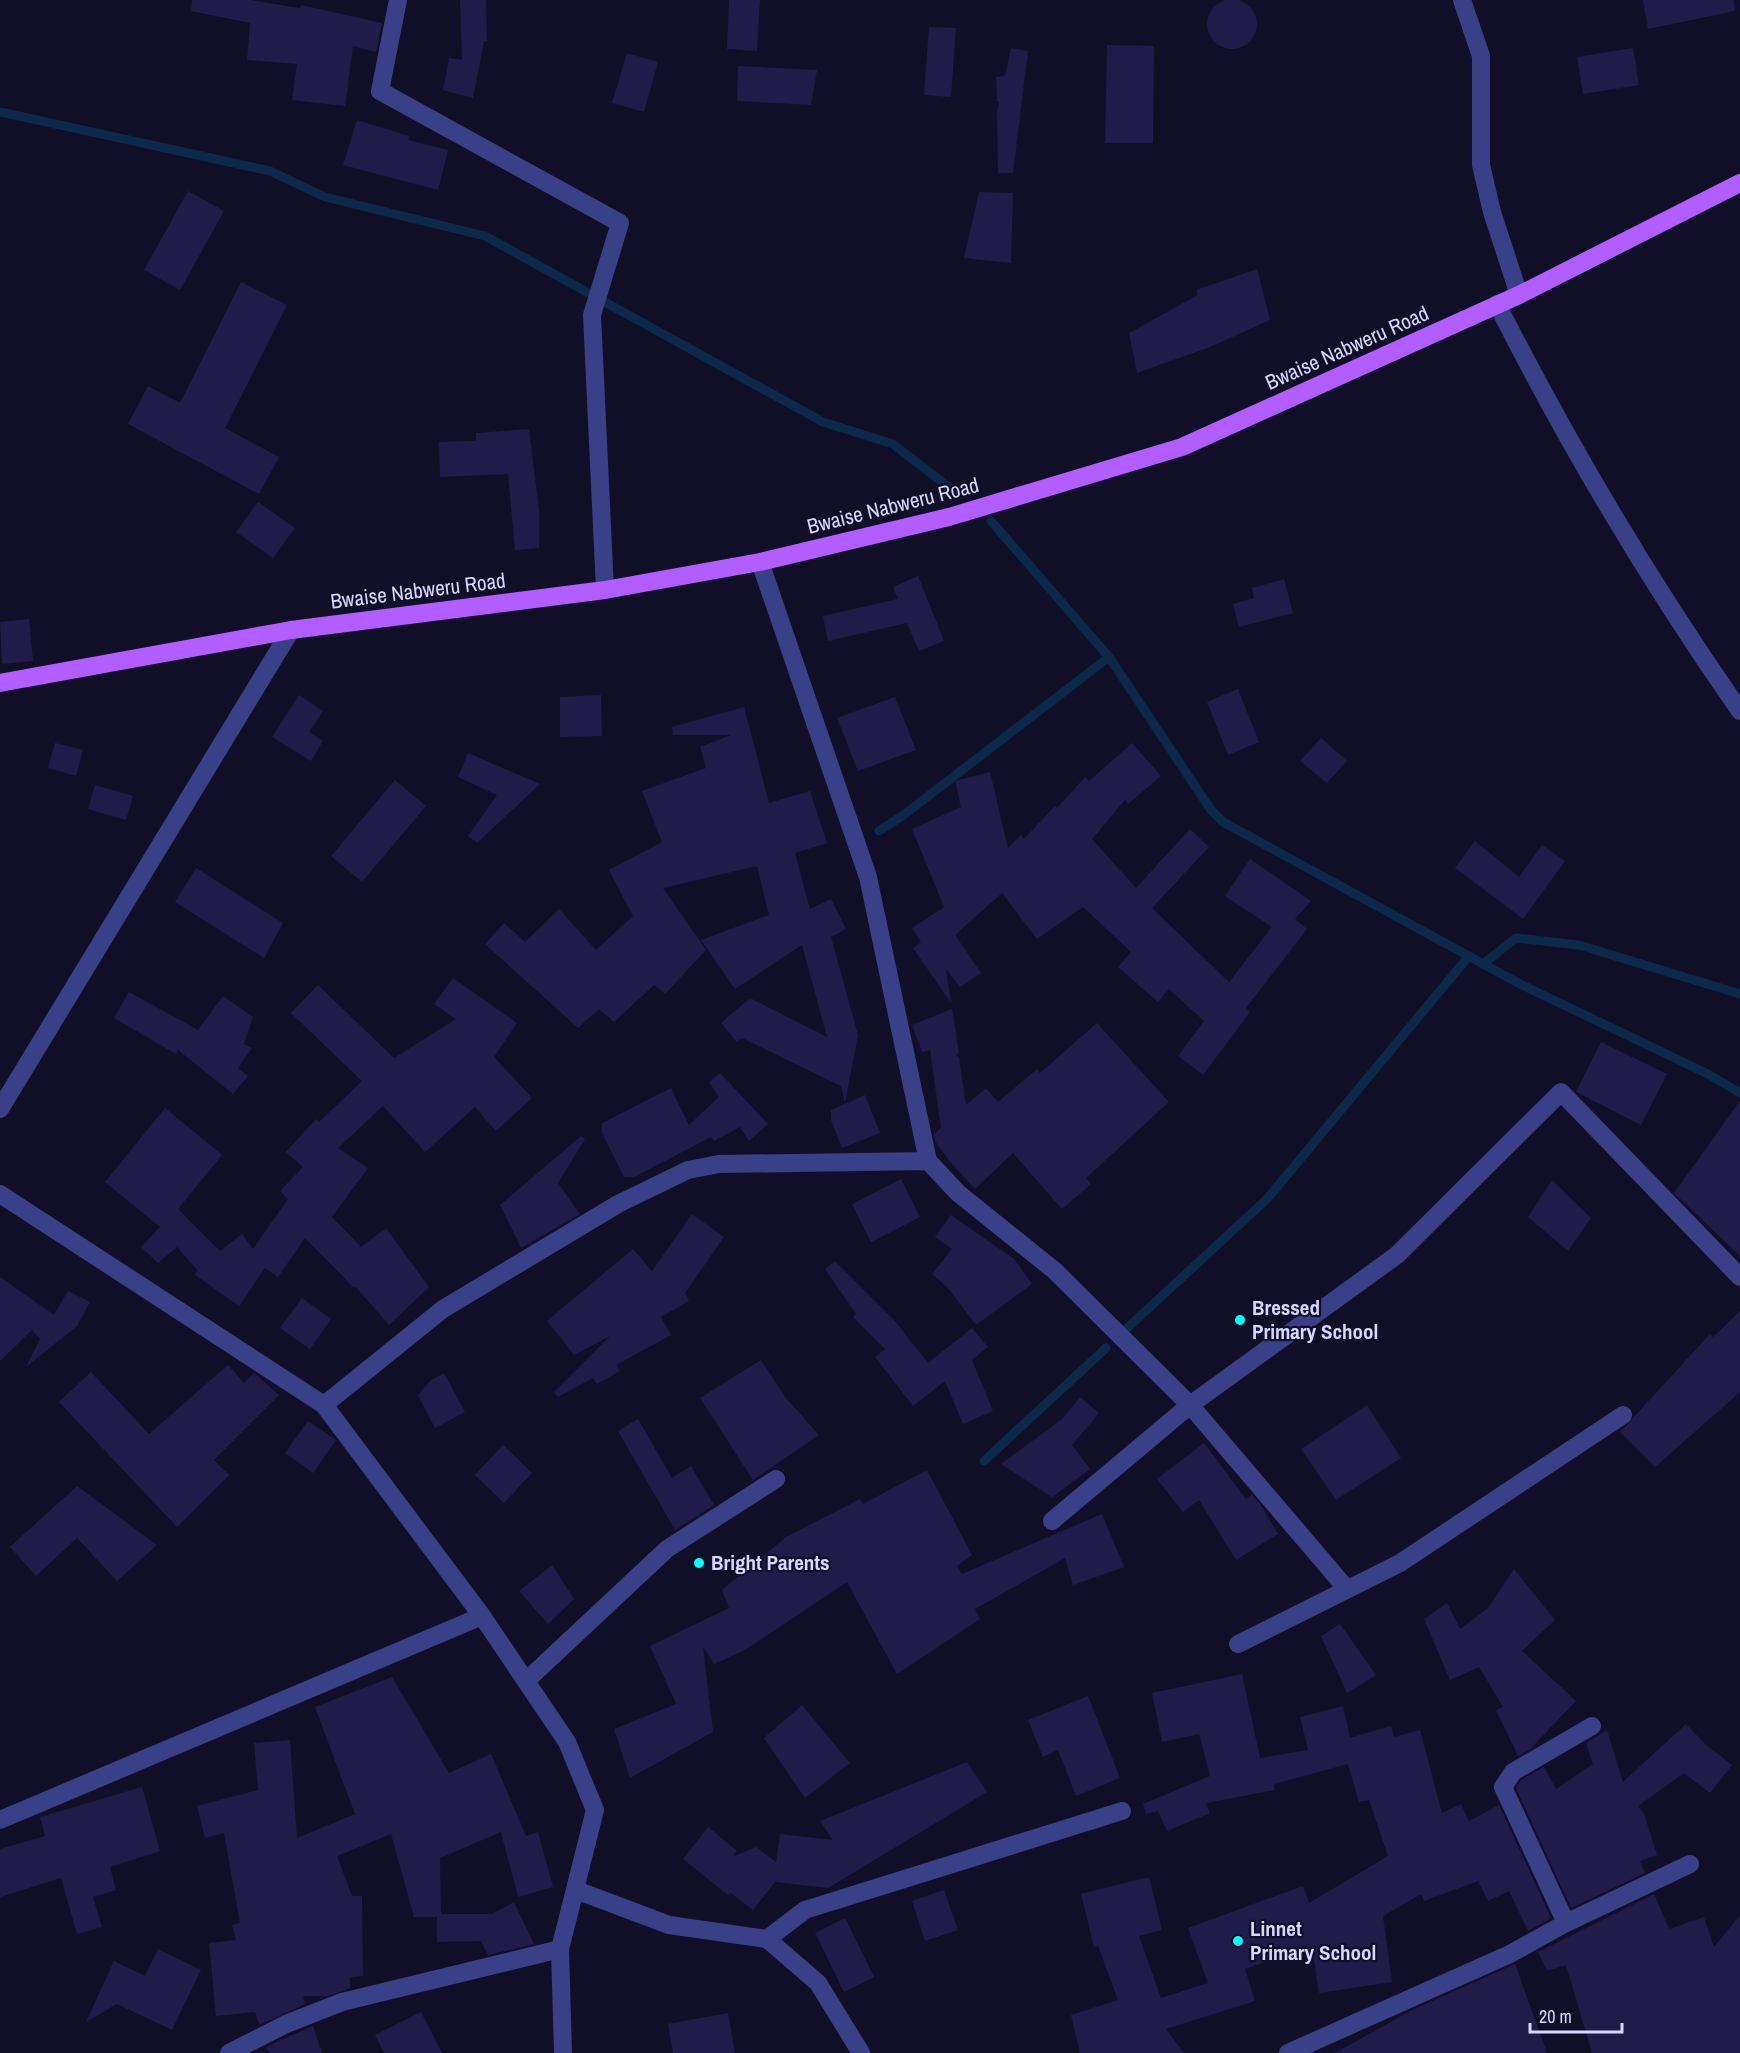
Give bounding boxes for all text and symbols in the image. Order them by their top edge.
street label: Bwaise Nabweru Road [1260,298,1433,397]
street label: Bwaise Nabweru Road [804,470,982,541]
street label: Bwaise Nabweru Road [329,565,507,616]
place label: Bressed Primary School [1252,1293,1378,1346]
marker: Bressed Primary School [1233,1313,1247,1327]
place label: Bright Parents [711,1548,830,1577]
marker: Bright Parents [692,1556,706,1570]
place label: Linnet Primary School [1250,1914,1376,1967]
marker: Linnet Primary School [1231,1934,1245,1948]
scale bar [1530,1996,1622,2034]
text: 20 m [1539,2004,1572,2029]

